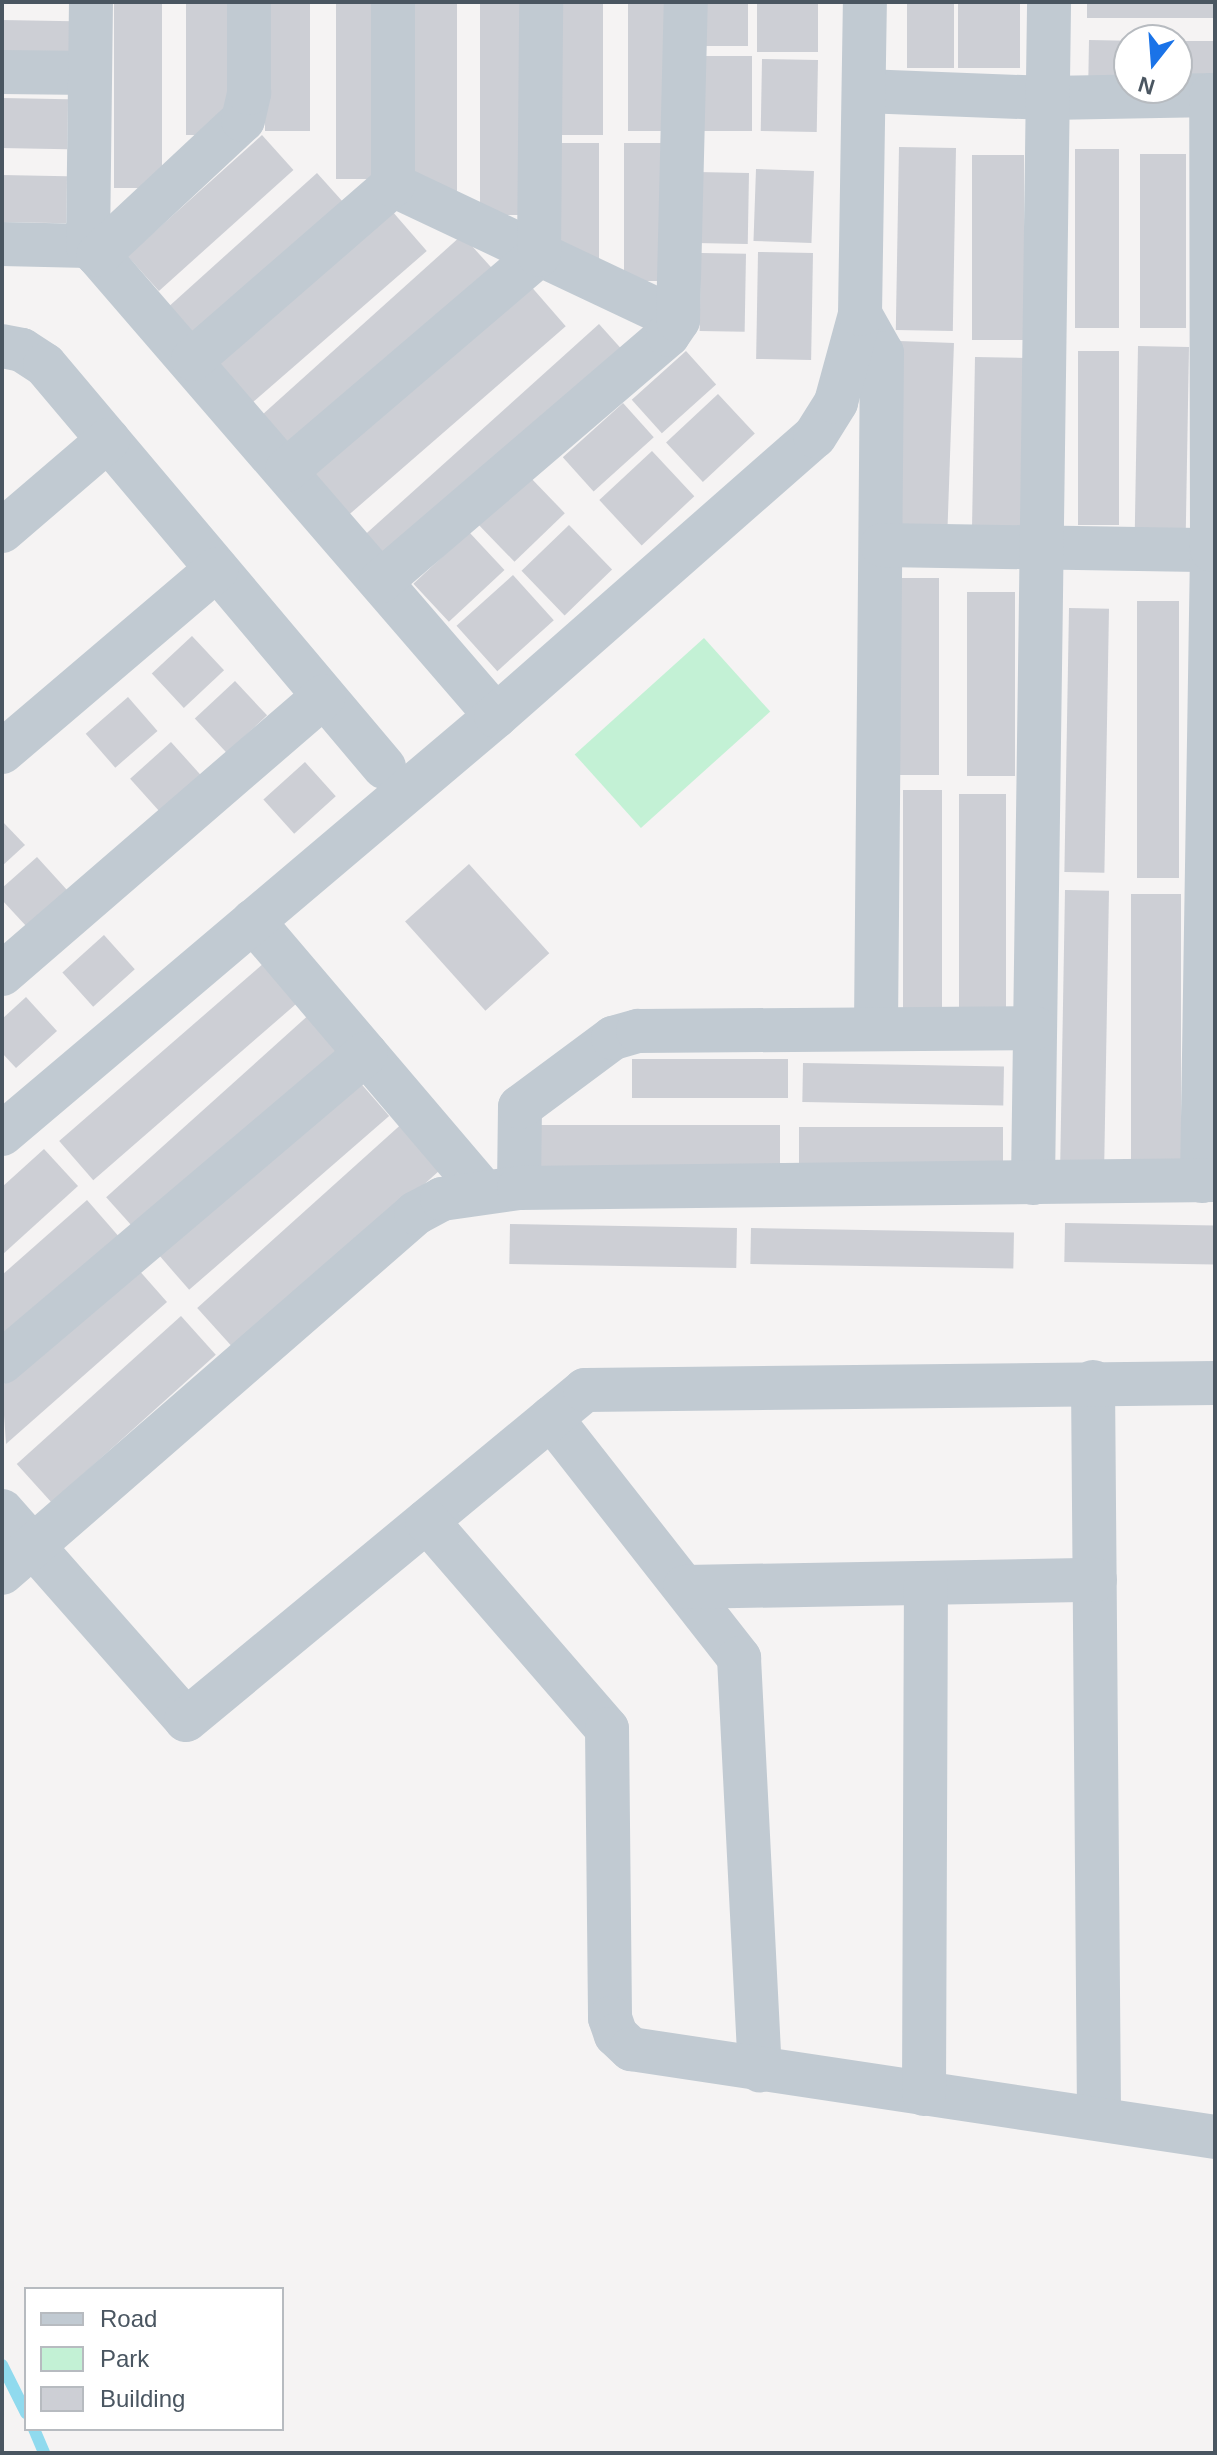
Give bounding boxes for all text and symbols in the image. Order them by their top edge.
north arrow [1113,24,1193,104]
text: N [1135,71,1158,100]
legend [24,2287,284,2431]
text: Road [100,2305,157,2332]
text: Park [100,2345,149,2372]
text: Building [100,2385,185,2412]

